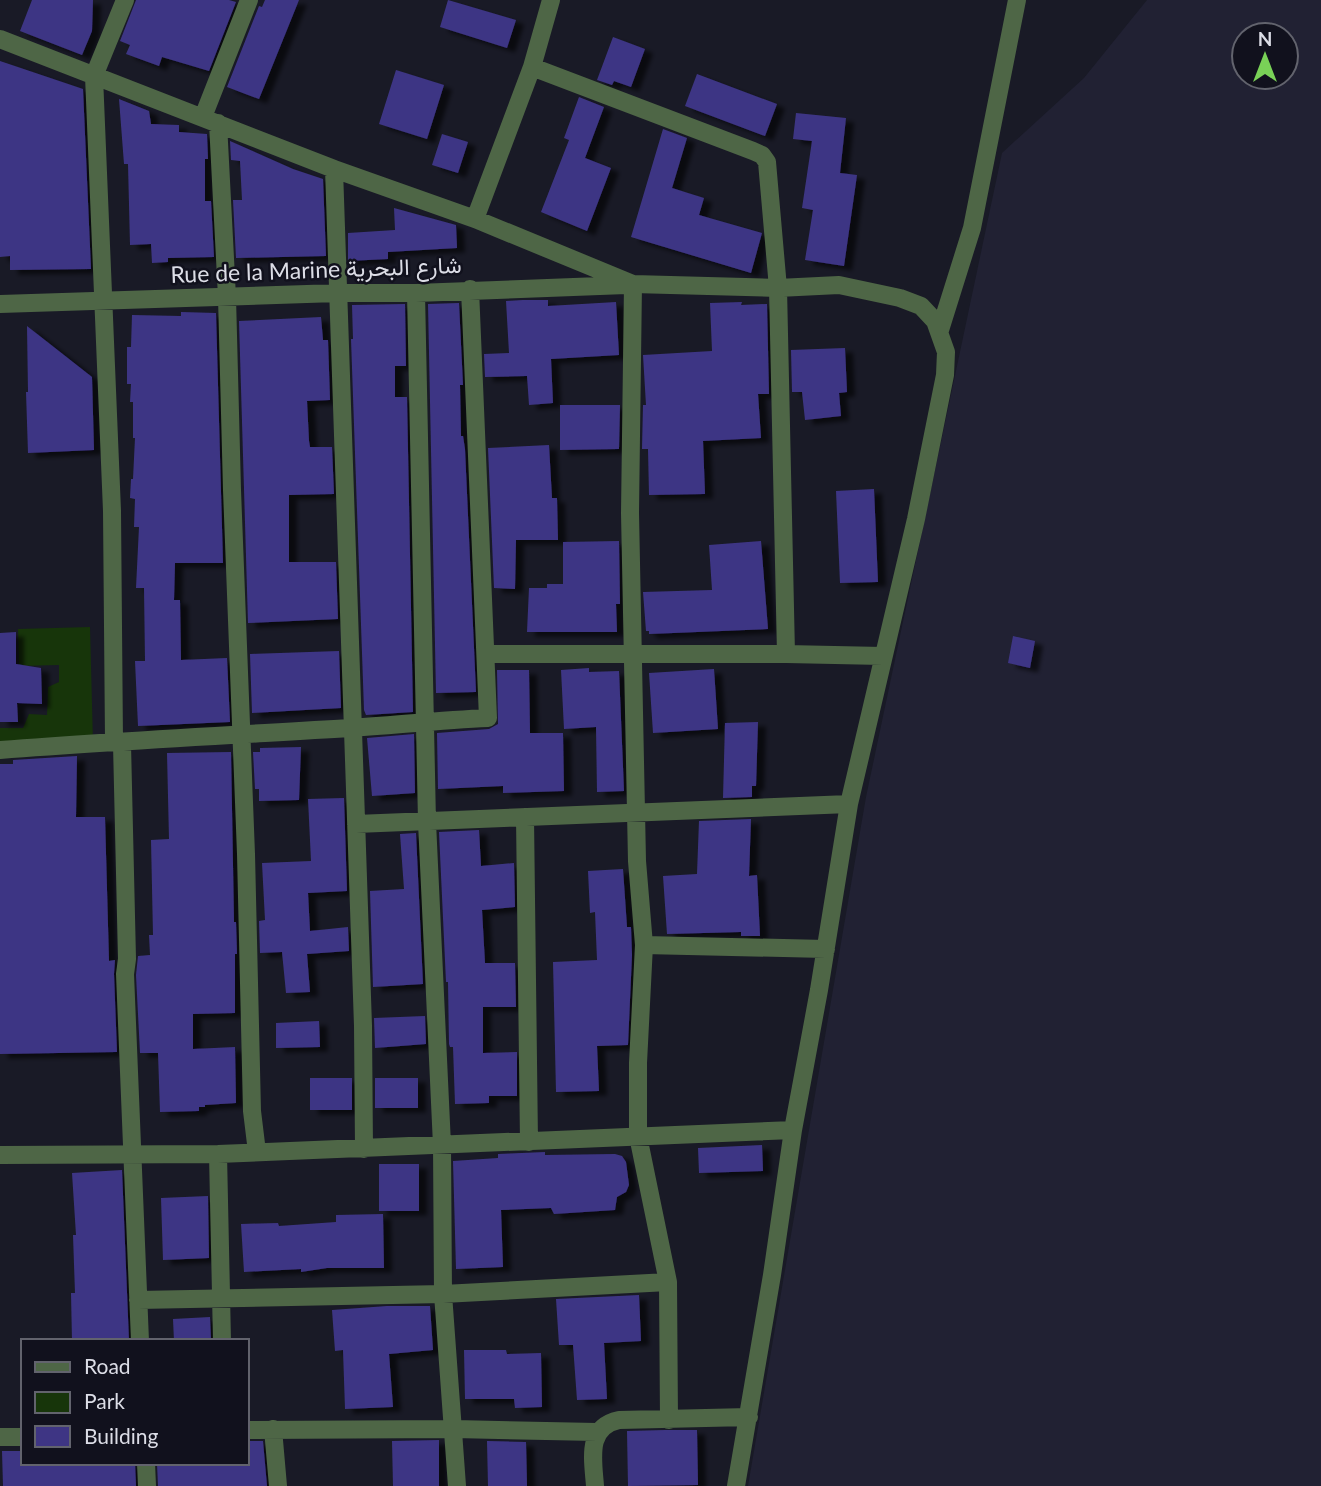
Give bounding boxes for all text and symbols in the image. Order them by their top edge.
north arrow [1230,21,1300,91]
text: N [1258,27,1272,50]
street label: Rue de la Marine شارع البحرية [170,250,462,291]
legend [21,1339,248,1465]
text: Road [84,1353,131,1378]
text: Park [84,1388,125,1413]
text: Building [84,1423,159,1448]

